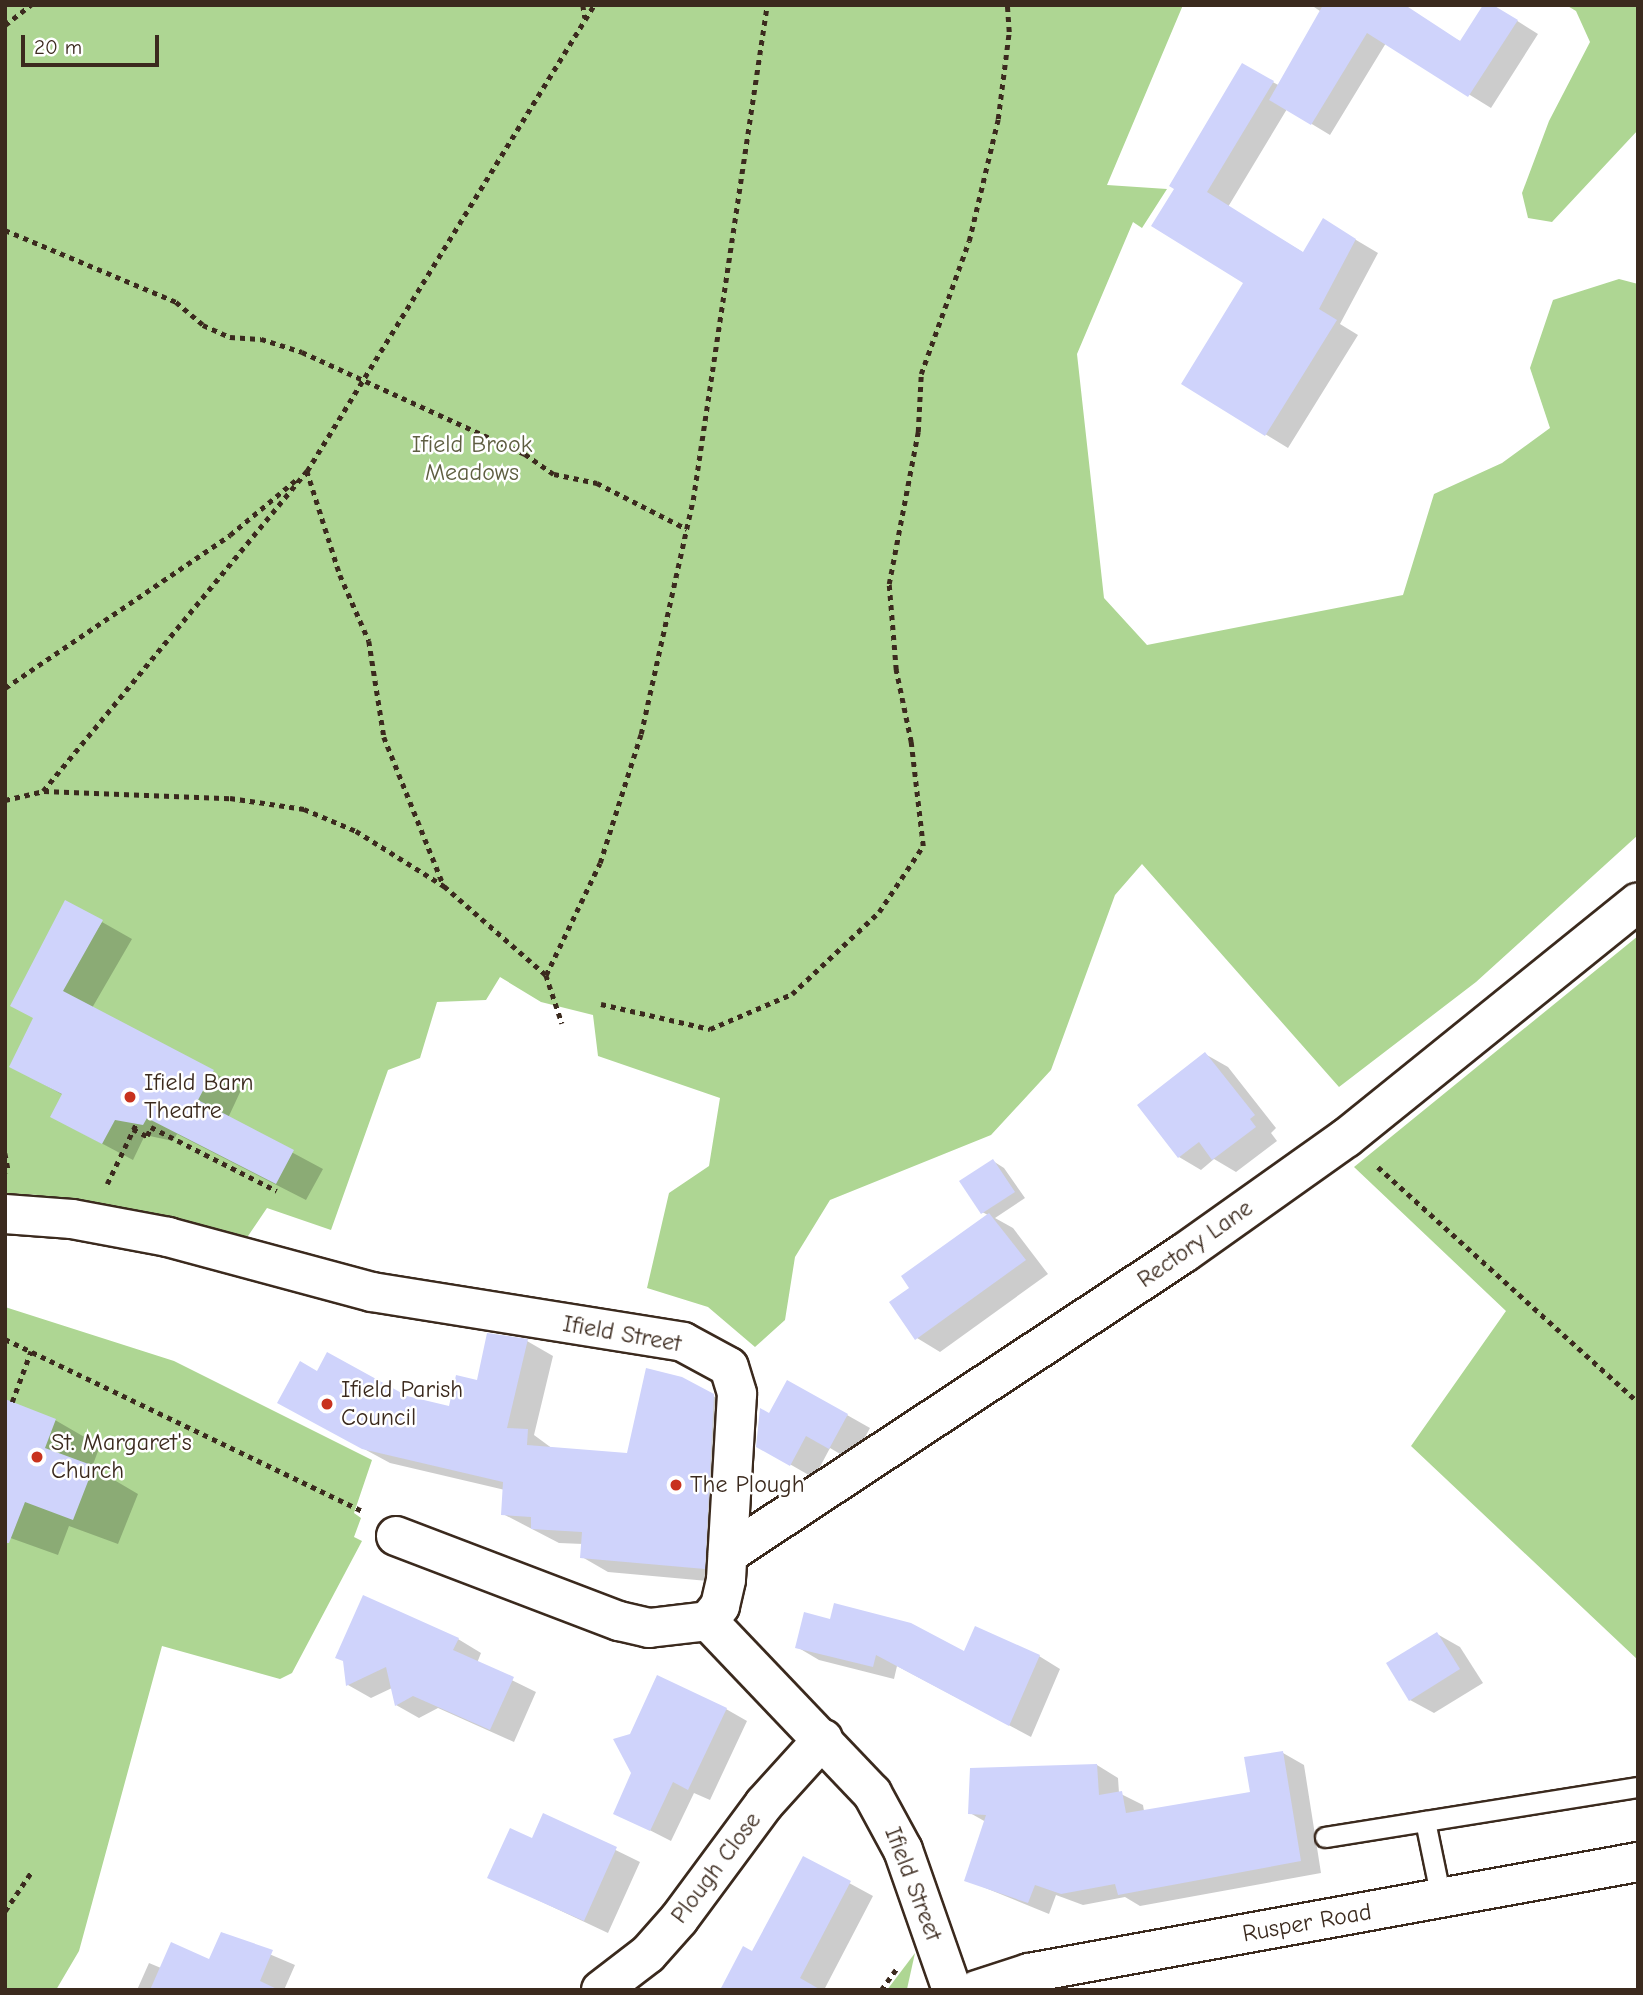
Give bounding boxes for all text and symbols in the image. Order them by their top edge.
scale bar [24,21,163,65]
text: 20 m [34,35,82,59]
park label: Ifield Brook Meadows [412,431,532,487]
place label: Ifield Barn Theatre [144,1069,254,1125]
marker: Ifield Barn Theatre [122,1089,138,1105]
street label: Rectory Lane [1132,1194,1258,1294]
street label: Ifield Street [561,1309,683,1359]
place label: Ifield Parish Council [341,1376,463,1432]
marker: Ifield Parish Council [319,1396,335,1412]
place label: St. Margaret's Church [51,1429,192,1485]
marker: St. Margaret's Church [29,1449,45,1465]
place label: The Plough [690,1471,805,1499]
marker: The Plough [668,1477,684,1493]
street label: Plough Close [665,1807,767,1929]
street label: Ifield Street [878,1823,948,1945]
street label: Rusper Road [1240,1897,1374,1949]

